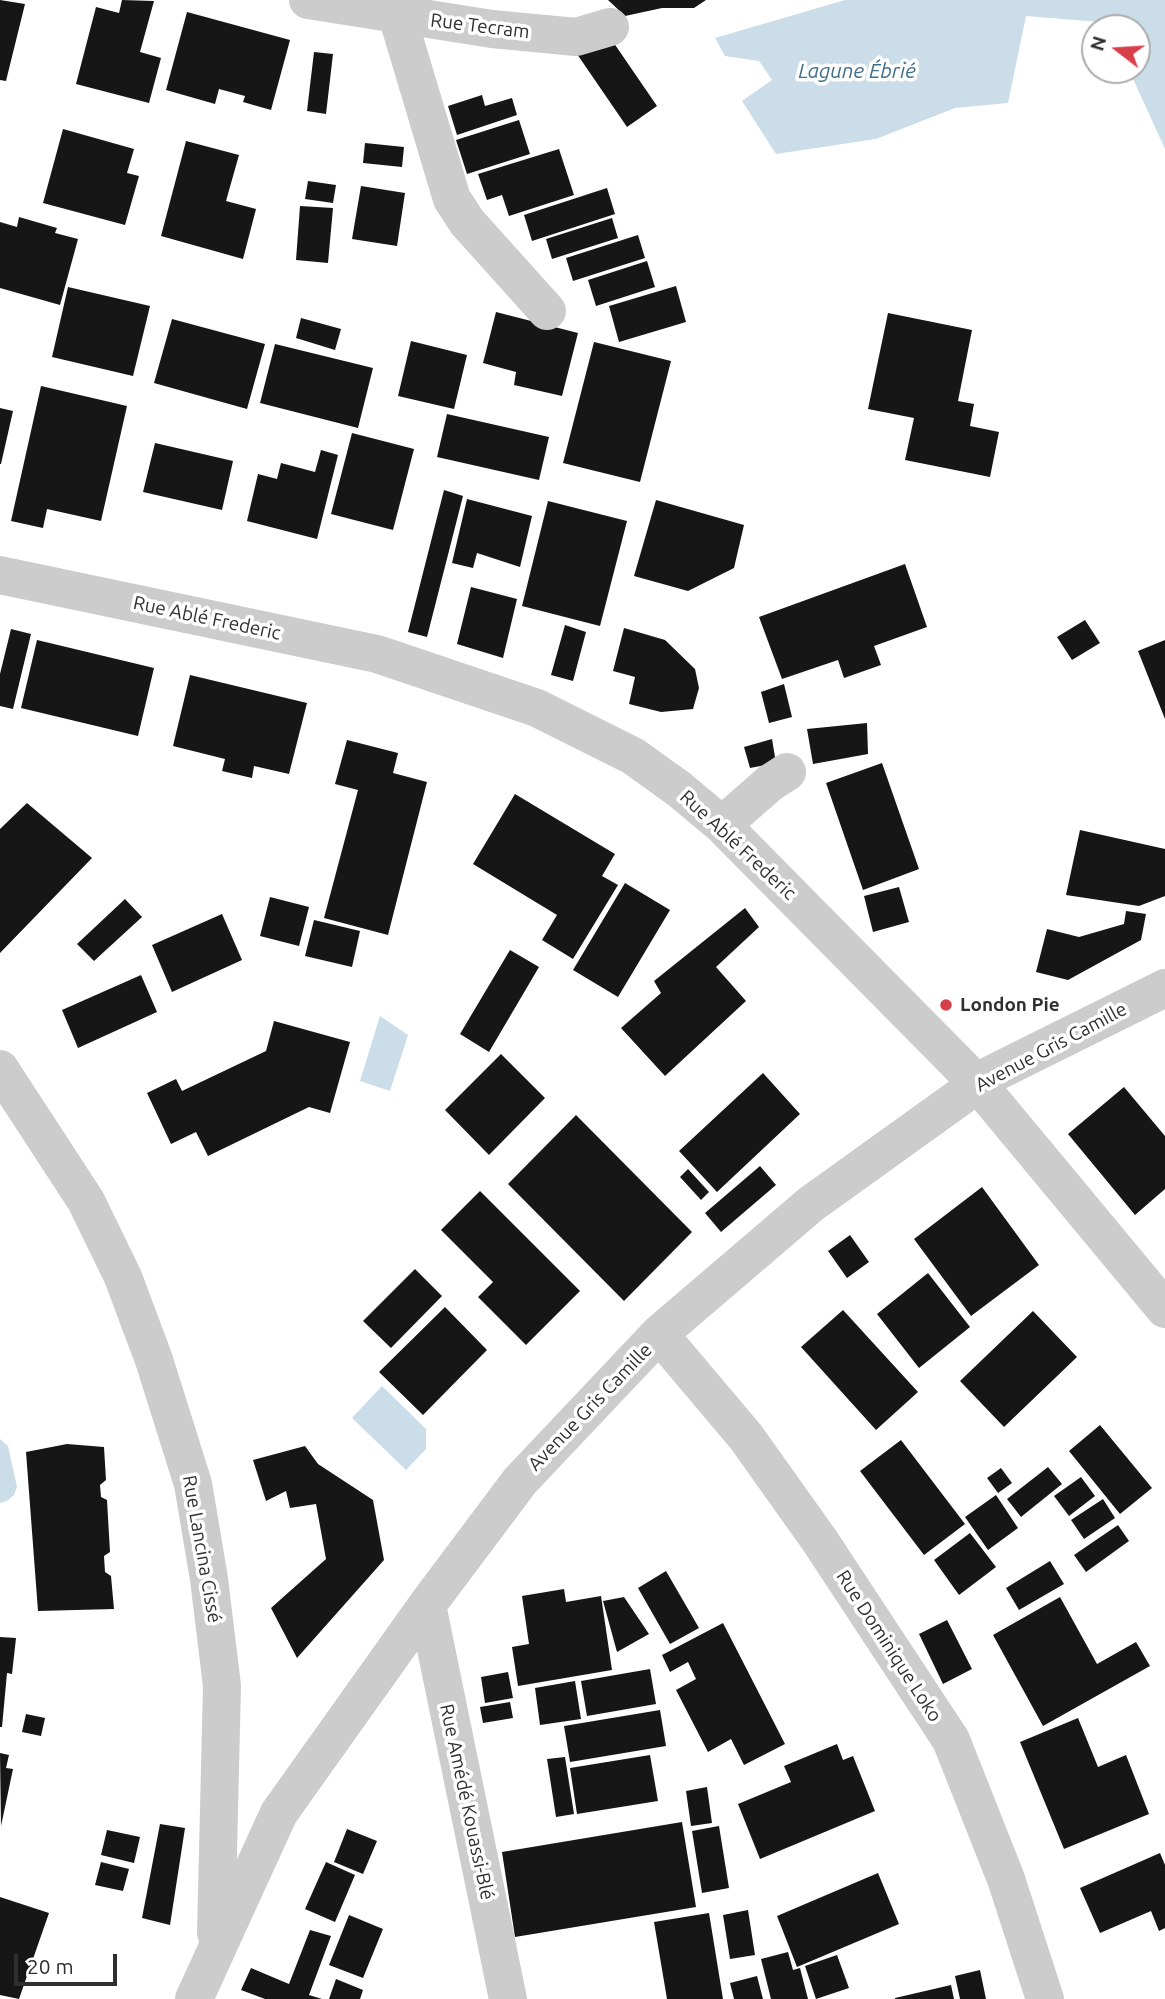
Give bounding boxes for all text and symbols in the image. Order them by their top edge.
street label: Rue Tecram [429,9,531,43]
north arrow [1081,14,1151,84]
text: N [1085,33,1110,53]
water label: Lagune Ébrié [798,58,916,84]
street label: Rue Ablé Frederic [131,591,283,645]
street label: Rue Ablé Frederic [675,785,801,905]
place label: London Pie [960,994,1060,1016]
marker: London Pie [938,997,954,1013]
street label: Avenue Gris Camille [971,997,1131,1097]
street label: Avenue Gris Camille [523,1339,657,1475]
street label: Rue Lancina Cissé [178,1473,226,1625]
street label: Rue Dominique Loko [831,1566,947,1726]
street label: Rue Amédé Kouassi-Blé [435,1702,499,1902]
scale bar [18,1940,121,1984]
text: 20 m [27,1954,74,1978]

